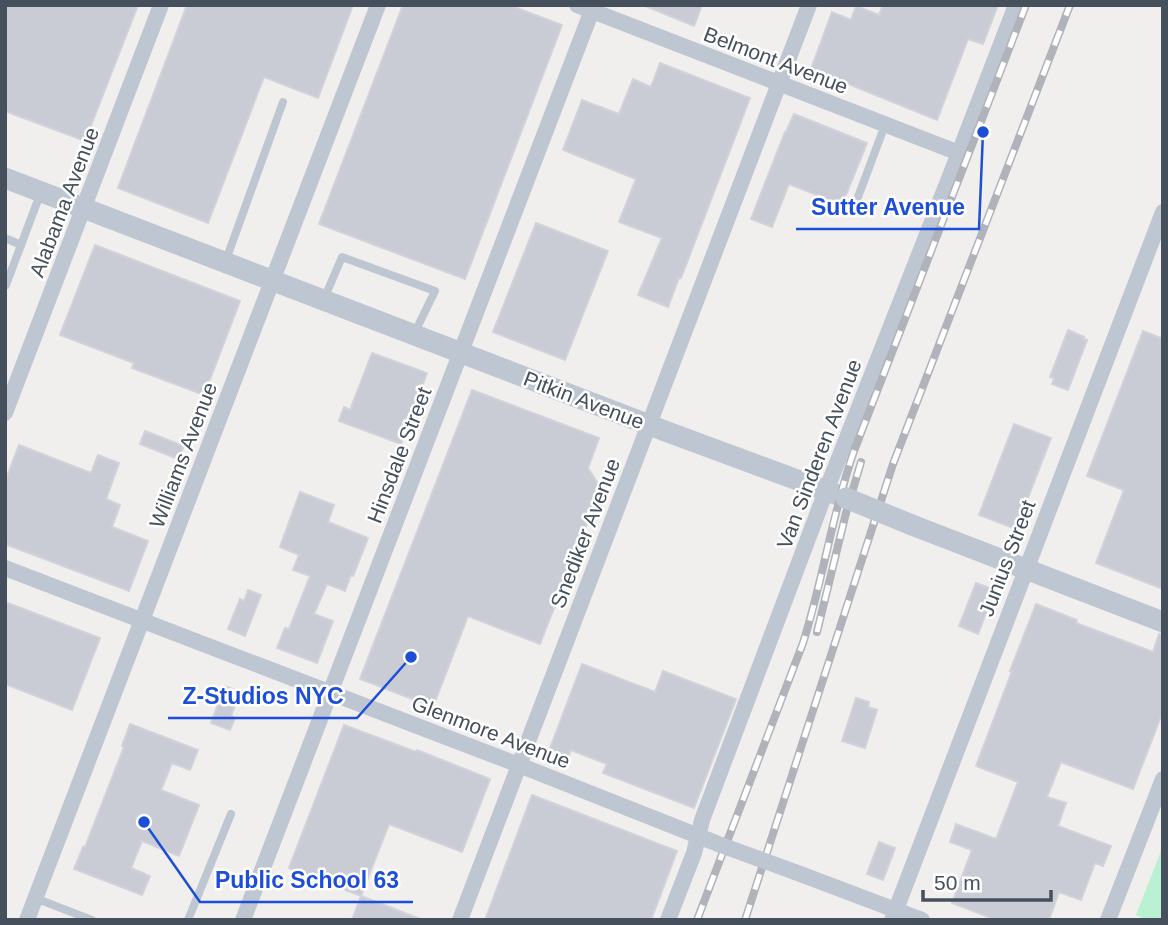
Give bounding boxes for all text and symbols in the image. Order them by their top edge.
street label: Belmont Avenue [701,22,851,98]
street label: Alabama Avenue [25,124,103,280]
callout: Sutter Avenue [796,185,979,229]
text: Sutter Avenue [811,194,965,220]
street label: Van Sinderen Avenue [772,356,866,552]
street label: Pitkin Avenue [521,367,647,433]
street label: Williams Avenue [145,379,221,531]
street label: Hinsdale Street [363,384,436,526]
street label: Snediker Avenue [546,455,624,611]
street label: Junius Street [974,497,1040,619]
callout: Z-Studios NYC [168,674,357,718]
text: Z-Studios NYC [183,683,344,709]
street label: Glenmore Avenue [409,691,573,773]
callout: Public School 63 [200,858,413,902]
scale bar [923,858,1051,902]
text: Public School 63 [215,867,399,893]
text: 50 m [934,871,981,894]

